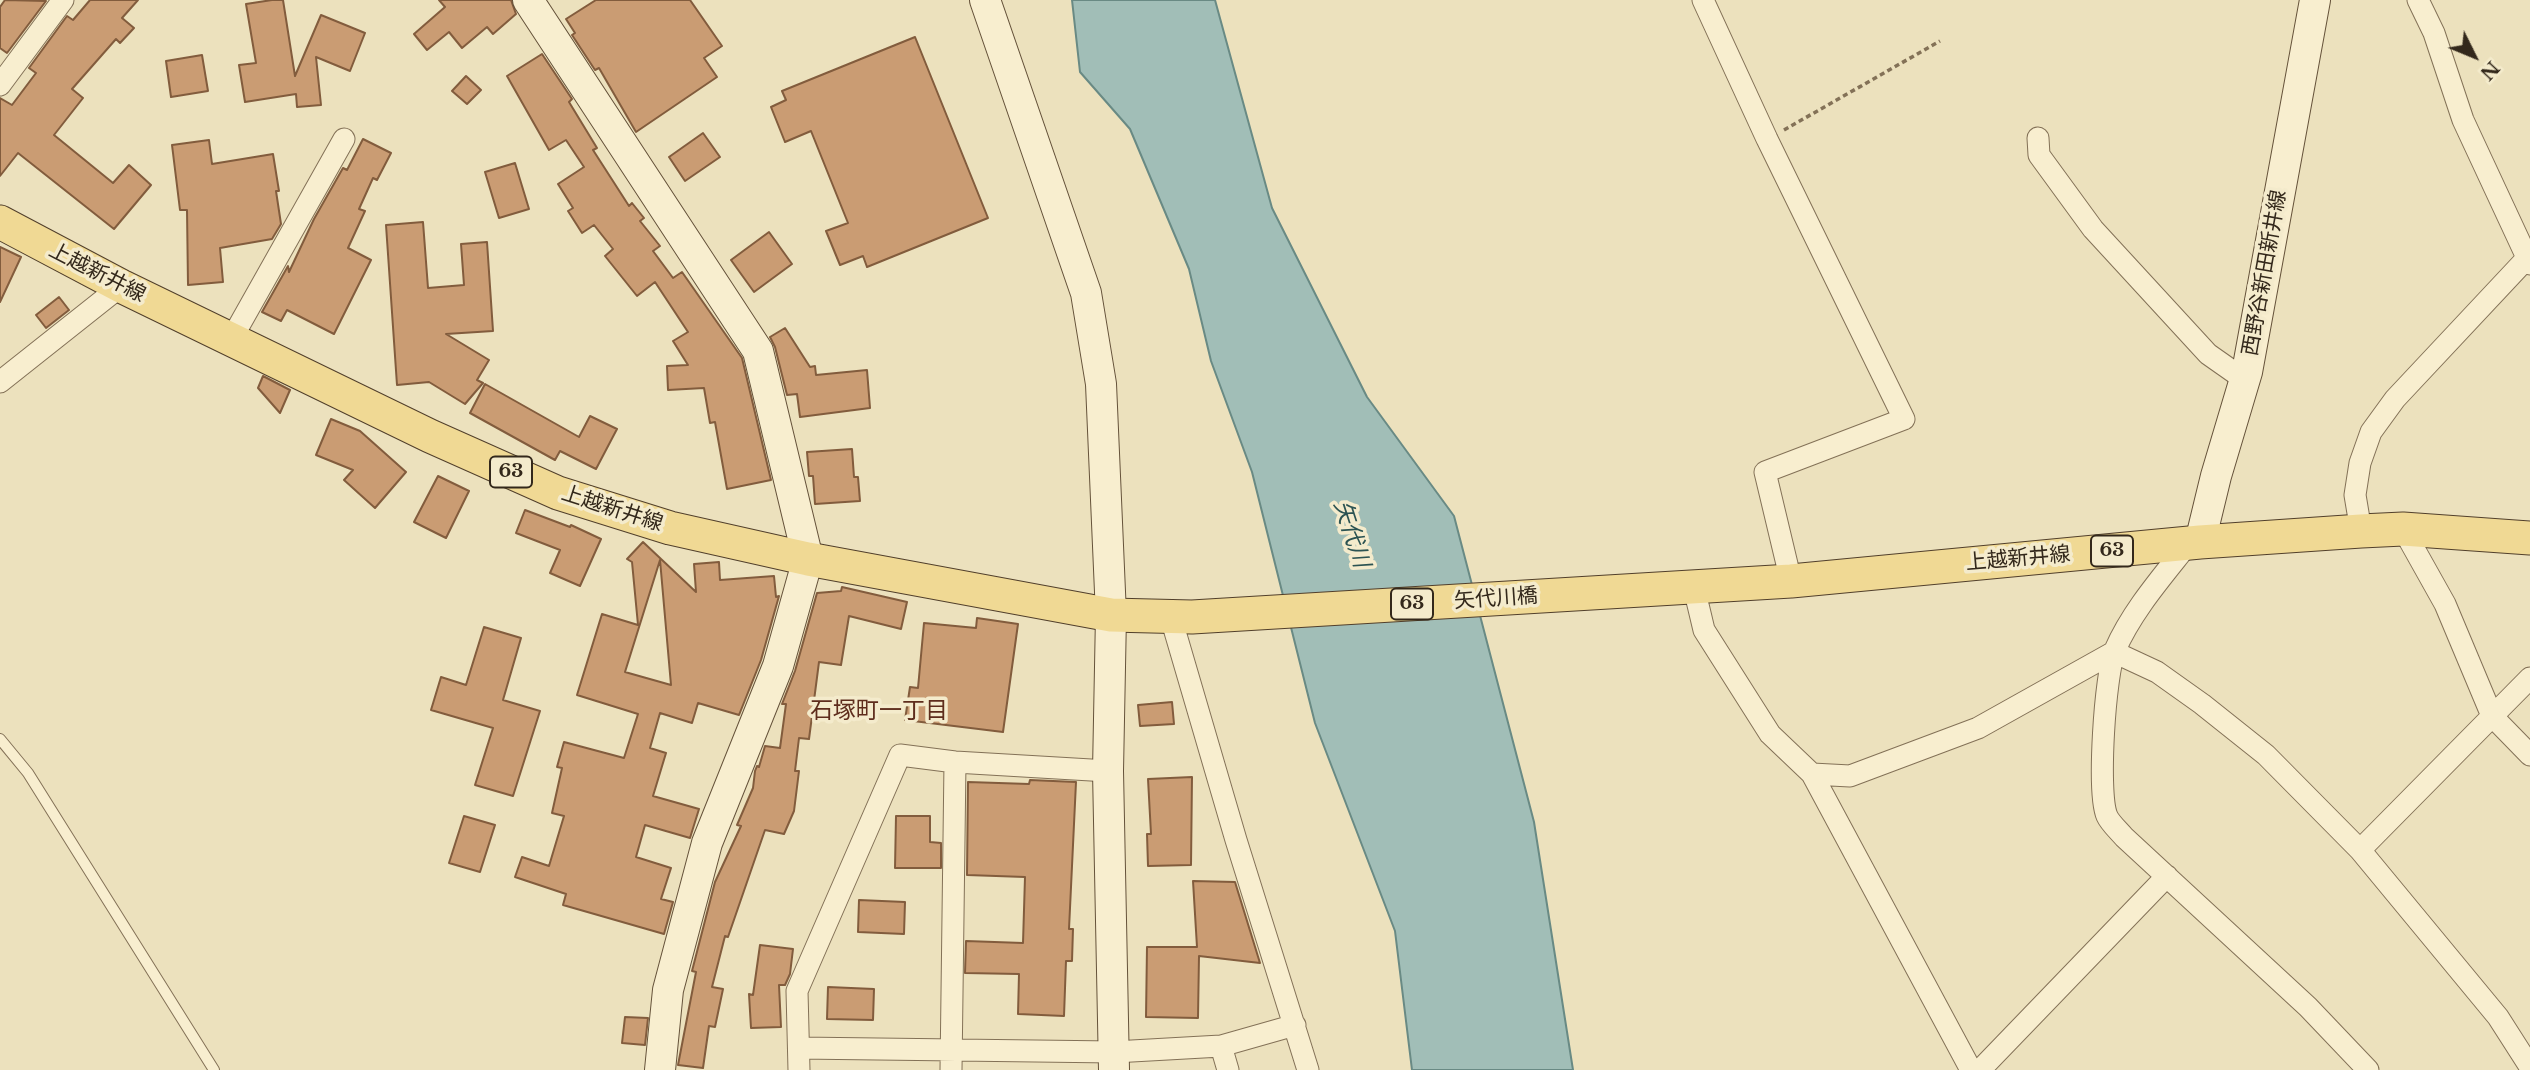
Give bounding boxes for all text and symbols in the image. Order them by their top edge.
north arrow [2439,21,2509,91]
text: N [2475,56,2504,85]
street label: 西野谷新田新井線 [2238,188,2292,358]
street label: 上越新井線 [45,238,149,308]
road number: 63 [490,457,532,488]
street label: 上越新井線 [558,481,666,537]
water label: 矢代川 [1327,497,1375,571]
road number: 63 [2091,536,2133,566]
street label: 上越新井線 [1965,542,2071,576]
street label: 矢代川橋 [1453,584,1539,614]
road number: 63 [1391,589,1433,620]
district label: 石塚町一丁目 [810,698,948,726]

